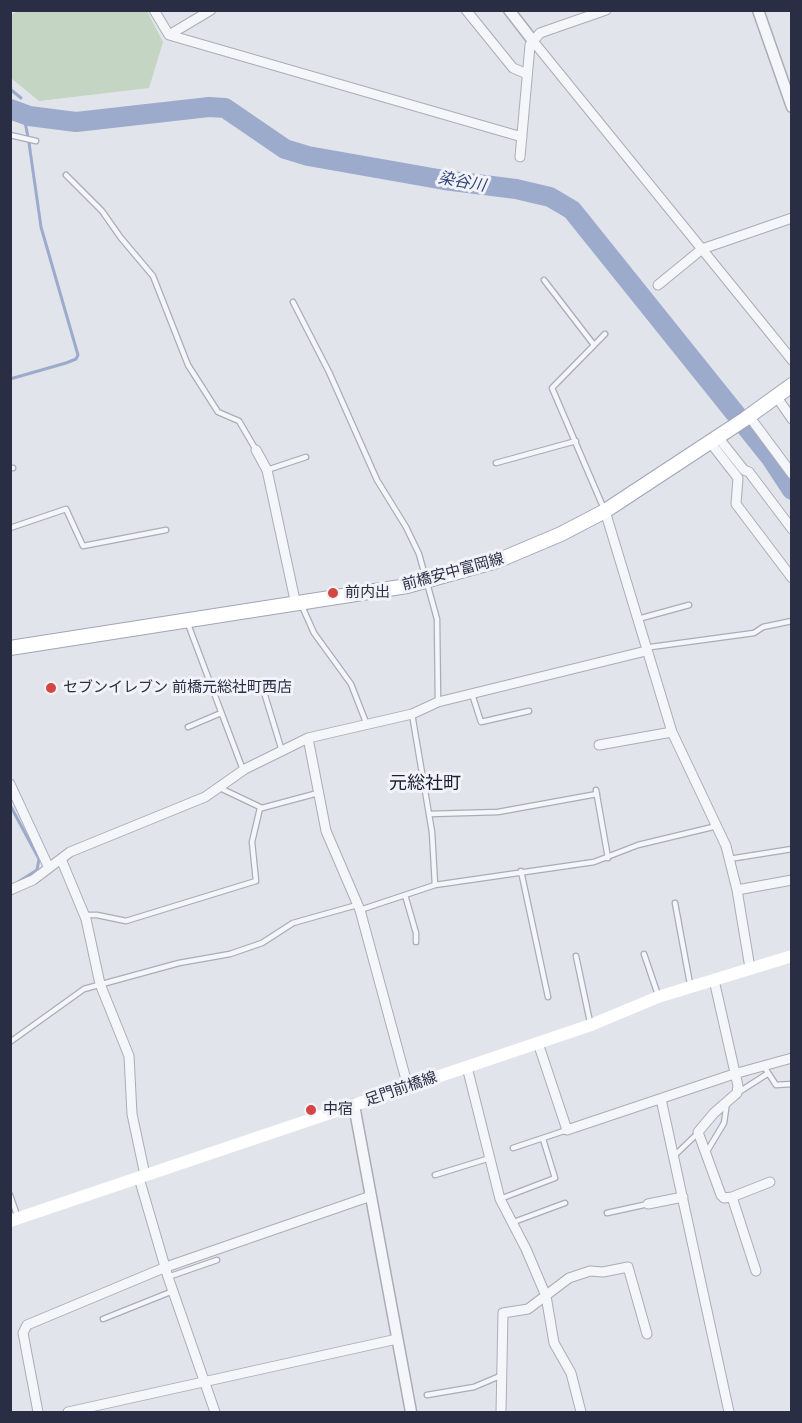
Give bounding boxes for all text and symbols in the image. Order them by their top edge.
water label: 染谷川 [437,168,487,196]
street label: 前橋安中富岡線 [400,550,506,594]
place label: 前内出 [345,584,390,602]
marker: 前内出 [326,586,340,600]
place label: セブンイレブン 前橋元総社町西店 [63,679,292,697]
marker: セブンイレブン 前橋元総社町西店 [44,681,58,695]
district label: 元総社町 [389,773,461,795]
street label: 足門前橋線 [363,1068,439,1110]
place label: 中宿 [323,1101,353,1119]
marker: 中宿 [304,1103,318,1117]

